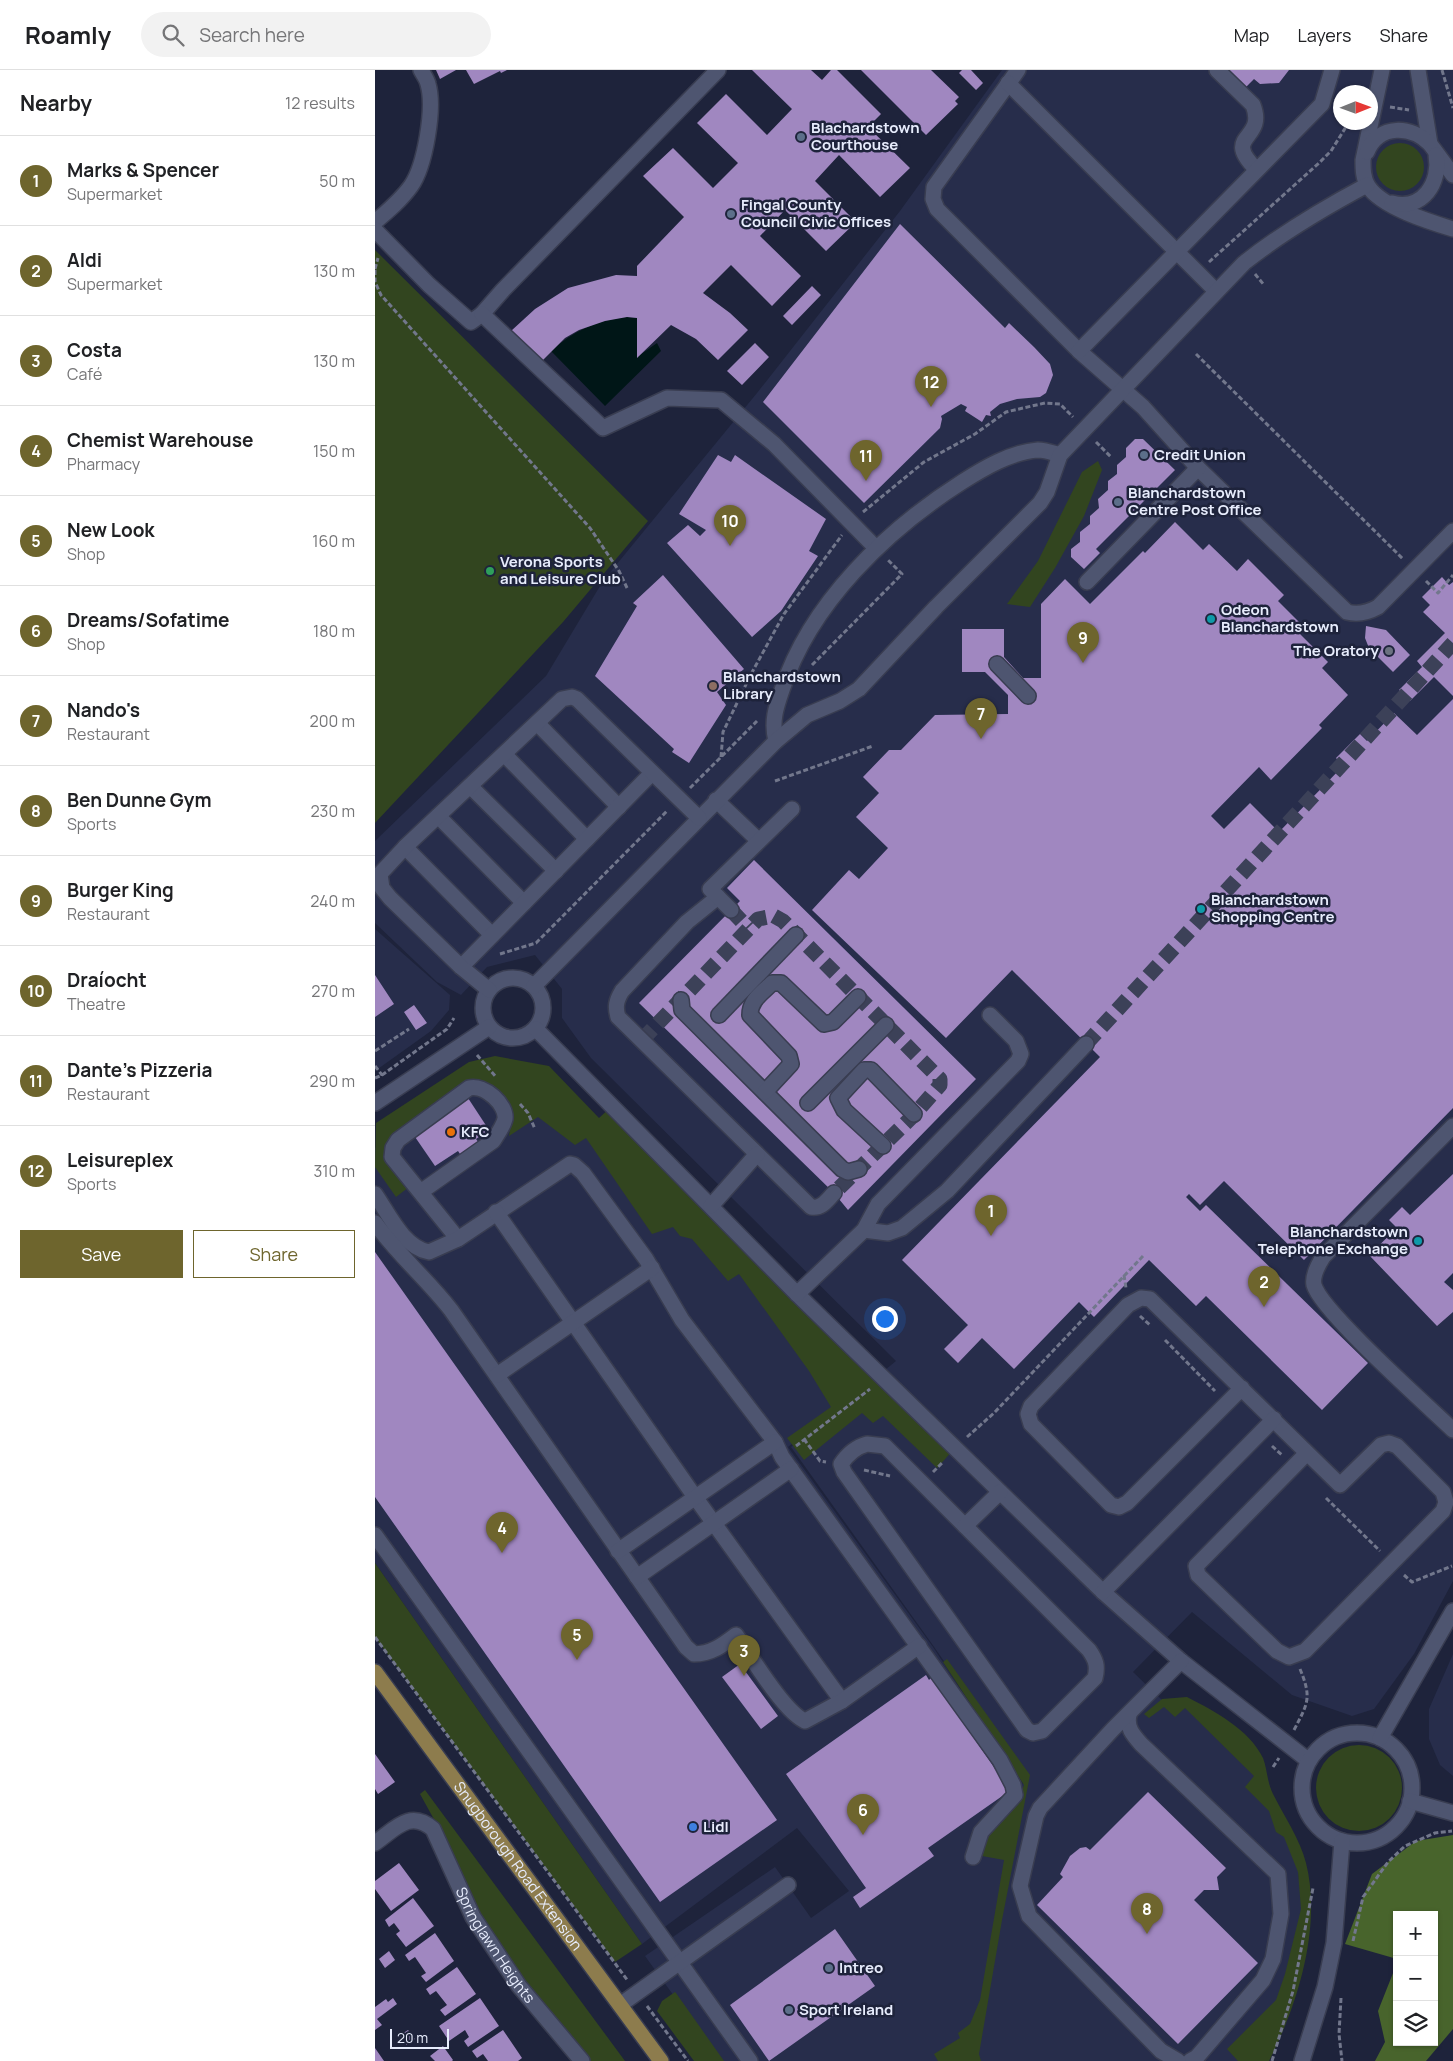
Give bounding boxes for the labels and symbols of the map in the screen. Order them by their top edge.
north arrow [1333,85,1378,130]
place label: Blachardstown Courthouse [811,117,920,155]
marker: Blachardstown Courthouse [795,131,807,143]
place label: Fingal County Council Civic Offices [741,194,891,232]
marker: Fingal County Council Civic Offices [725,208,737,220]
pin: 12 [915,366,947,407]
pin: 11 [850,440,882,481]
place label: Credit Union [1154,444,1246,465]
marker: Credit Union [1138,449,1150,461]
place label: Blanchardstown Centre Post Office [1128,482,1262,520]
marker: Blanchardstown Centre Post Office [1112,496,1124,508]
pin: 10 [714,505,746,546]
place label: Verona Sports and Leisure Club [500,551,621,589]
marker: Verona Sports and Leisure Club [484,565,496,577]
place label: Odeon Blanchardstown [1221,599,1339,637]
marker: Odeon Blanchardstown [1205,613,1217,625]
pin: 9 [1067,622,1099,663]
place label: The Oratory [1293,640,1380,661]
marker: The Oratory [1383,645,1395,657]
place label: Blanchardstown Library [723,666,841,704]
marker: Blanchardstown Library [707,680,719,692]
pin: 7 [965,698,997,739]
place label: Blanchardstown Shopping Centre [1211,889,1334,927]
marker: Blanchardstown Shopping Centre [1195,903,1207,915]
place label: KFC [461,1121,490,1142]
marker: KFC [445,1126,457,1138]
pin: 1 [975,1195,1007,1236]
place label: Blanchardstown Telephone Exchange [1258,1221,1408,1259]
marker: Blanchardstown Telephone Exchange [1412,1235,1424,1247]
pin: 2 [1248,1266,1280,1307]
your location [872,1306,898,1332]
pin: 4 [486,1512,518,1553]
pin: 5 [561,1619,593,1660]
pin: 3 [728,1635,760,1676]
street label: Snugborough Road Extension [449,1777,587,1955]
pin: 6 [847,1794,879,1835]
place label: Lidl [703,1816,729,1837]
marker: Lidl [687,1821,699,1833]
street label: Springlawn Heights [451,1884,540,2008]
pin: 8 [1131,1893,1163,1934]
place label: Intreo [839,1957,883,1978]
marker: Intreo [823,1962,835,1974]
place label: Sport Ireland [799,1999,893,2020]
marker: Sport Ireland [783,2004,795,2016]
scale bar [390,2026,449,2049]

